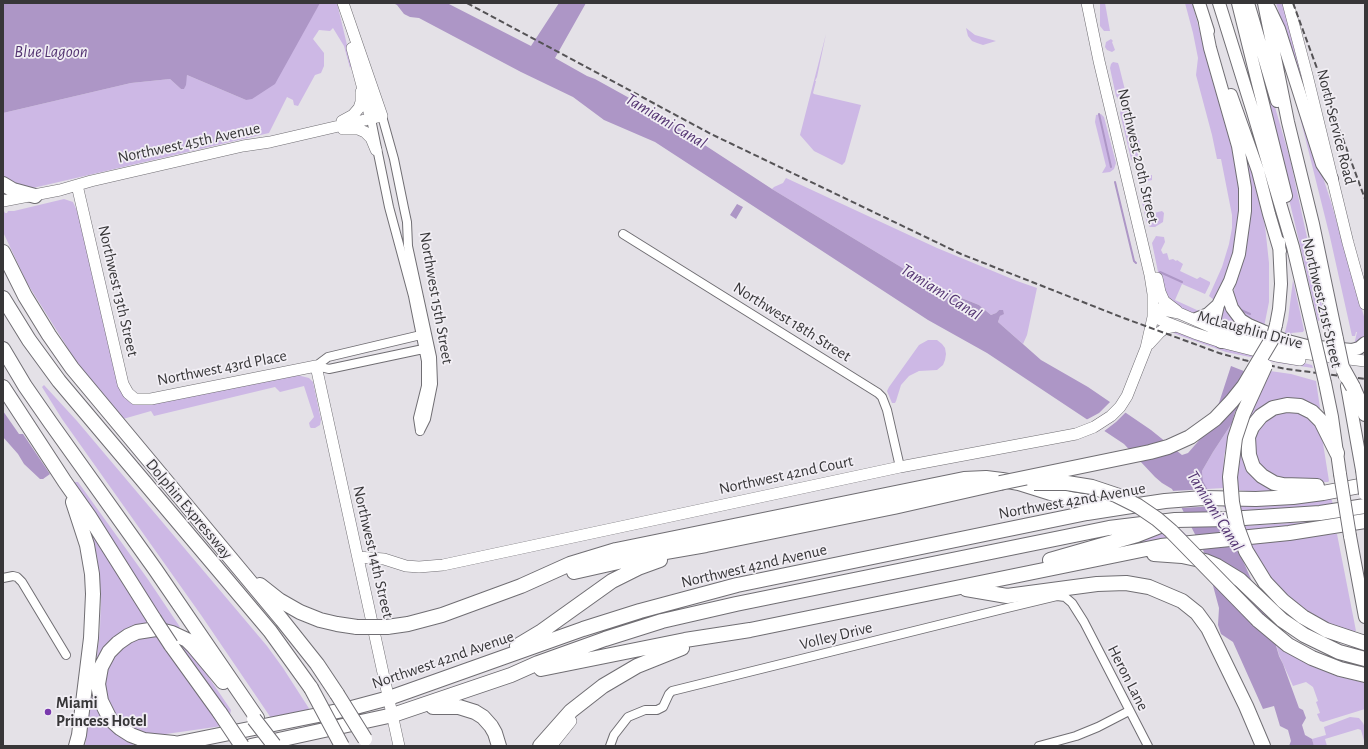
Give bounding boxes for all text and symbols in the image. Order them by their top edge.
water label: Blue Lagoon [14,42,88,62]
street label: North Service Road [1312,67,1360,187]
street label: Northwest 20th Street [1113,87,1163,225]
water label: Tamiami Canal [622,89,710,153]
street label: Northwest 45th Avenue [116,119,262,167]
street label: Northwest 13th Street [94,224,142,358]
street label: Northwest 15th Street [415,230,457,366]
street label: Northwest 21st Street [1298,236,1346,370]
water label: Tamiami Canal [897,259,985,325]
street label: Northwest 18th Street [730,278,854,366]
street label: McLaughlin Drive [1195,307,1305,353]
street label: Northwest 43rd Place [156,346,288,390]
street label: Northwest 42nd Court [717,451,855,499]
street label: Dolphin Expressway [141,455,237,563]
water label: Tamiami Canal [1182,467,1248,555]
street label: Northwest 42nd Avenue [997,479,1147,523]
street label: Northwest 14th Street [348,484,398,620]
street label: Northwest 42nd Avenue [679,540,829,592]
street label: Volley Drive [798,618,874,654]
street label: Northwest 42nd Avenue [369,627,517,693]
street label: Heron Lane [1103,642,1153,714]
place label: Miami Princess Hotel [56,693,147,731]
marker: Miami Princess Hotel [43,707,53,717]

